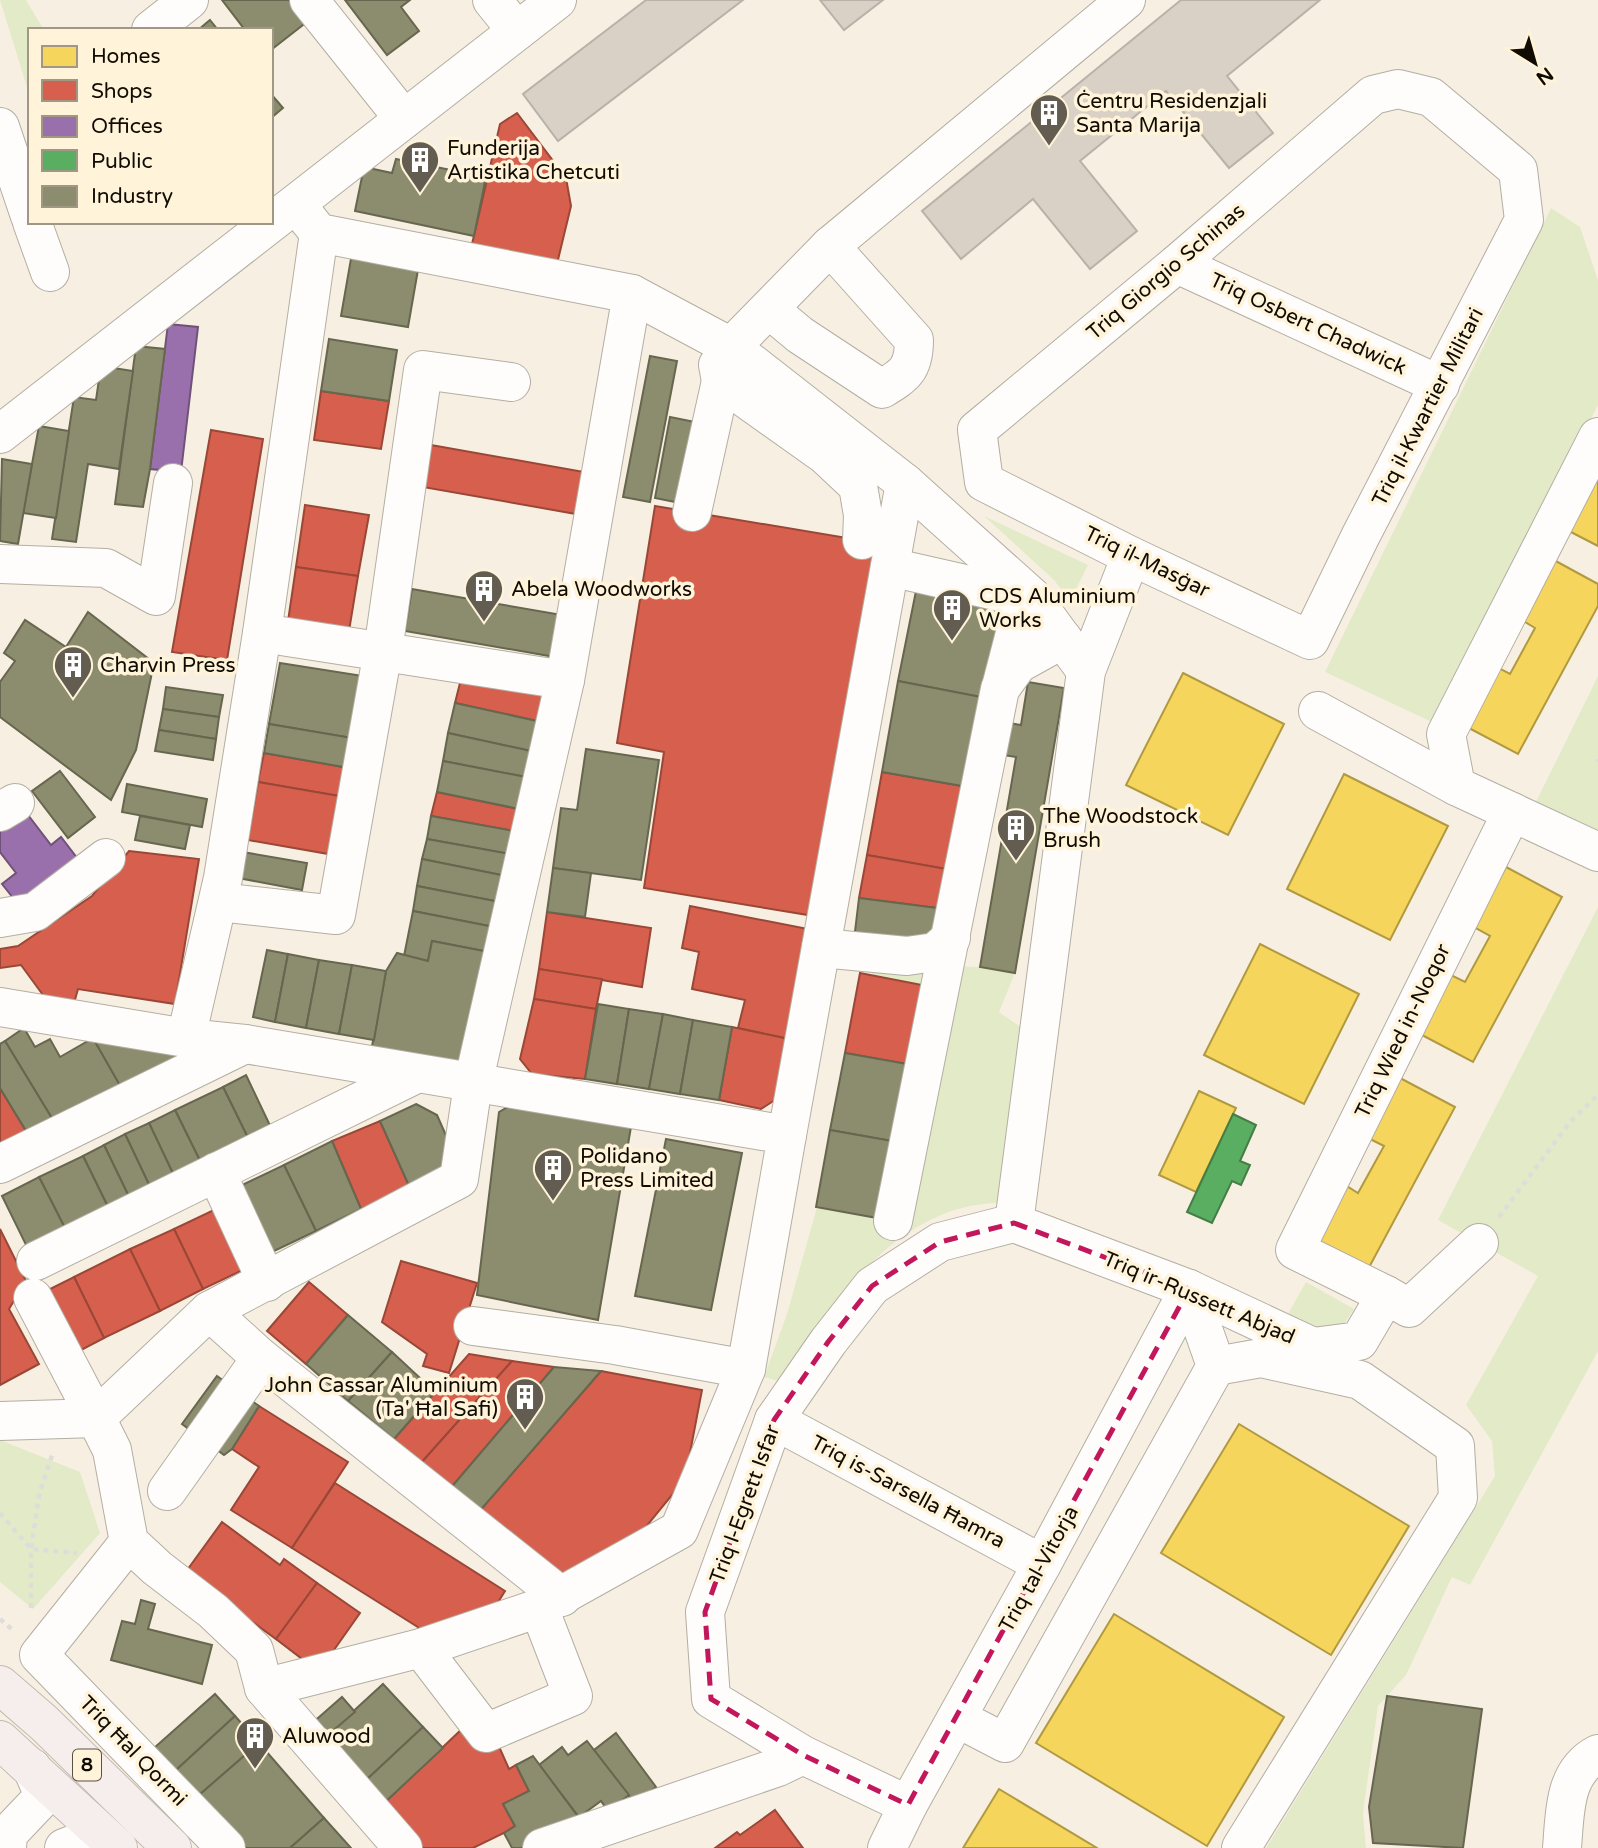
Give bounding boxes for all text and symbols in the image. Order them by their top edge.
legend [28,28,273,224]
north arrow [1500,28,1570,98]
text: Homes [91,44,161,69]
text: N [1532,62,1557,89]
text: Shops [91,79,153,104]
place label: Ċentru Residenzjali Santa Marija [1076,89,1267,138]
building icon: Ċentru Residenzjali Santa Marija [1028,92,1070,147]
text: Offices [91,114,163,139]
place label: Funderija Artistika Chetcuti [447,136,620,185]
building icon: Funderija Artistika Chetcuti [399,139,441,194]
text: Public [91,149,153,174]
text: Industry [91,184,173,209]
street label: Triq Giorgio Schinas [1082,199,1250,345]
street label: Triq Osbert Chadwick [1206,267,1410,381]
street label: Triq il-Kwartier Militari [1367,304,1489,510]
street label: Triq il-Masġar [1080,521,1214,603]
building icon: Abela Woodworks [463,568,505,623]
place label: Abela Woodworks [511,577,692,602]
place label: CDS Aluminium Works [979,584,1136,633]
building icon: CDS Aluminium Works [931,587,973,642]
building icon: Charvin Press [52,644,94,699]
place label: Charvin Press [100,653,236,678]
place label: The Woodstock Brush [1043,804,1198,853]
building icon: The Woodstock Brush [995,807,1037,862]
street label: Triq Wied in-Noqor [1350,940,1456,1122]
place label: Polidano Press Limited [580,1144,714,1193]
building icon: Polidano Press Limited [532,1147,574,1202]
street label: Triq ir-Russett Abjad [1099,1246,1299,1350]
place label: John Cassar Aluminium (Ta' Ħal Safi) [264,1373,498,1422]
building icon: John Cassar Aluminium (Ta' Ħal Safi) [504,1376,546,1431]
street label: Triq l-Egrett Isfar [705,1421,785,1587]
street label: Triq is-Sarsella Ħamra [807,1430,1009,1554]
street label: Triq tal-Vitorja [994,1501,1084,1637]
street label: Triq Ħal Qormi [74,1691,192,1811]
building icon: Aluwood [234,1715,276,1770]
place label: Aluwood [282,1724,371,1749]
road number: 8 [73,1750,101,1780]

